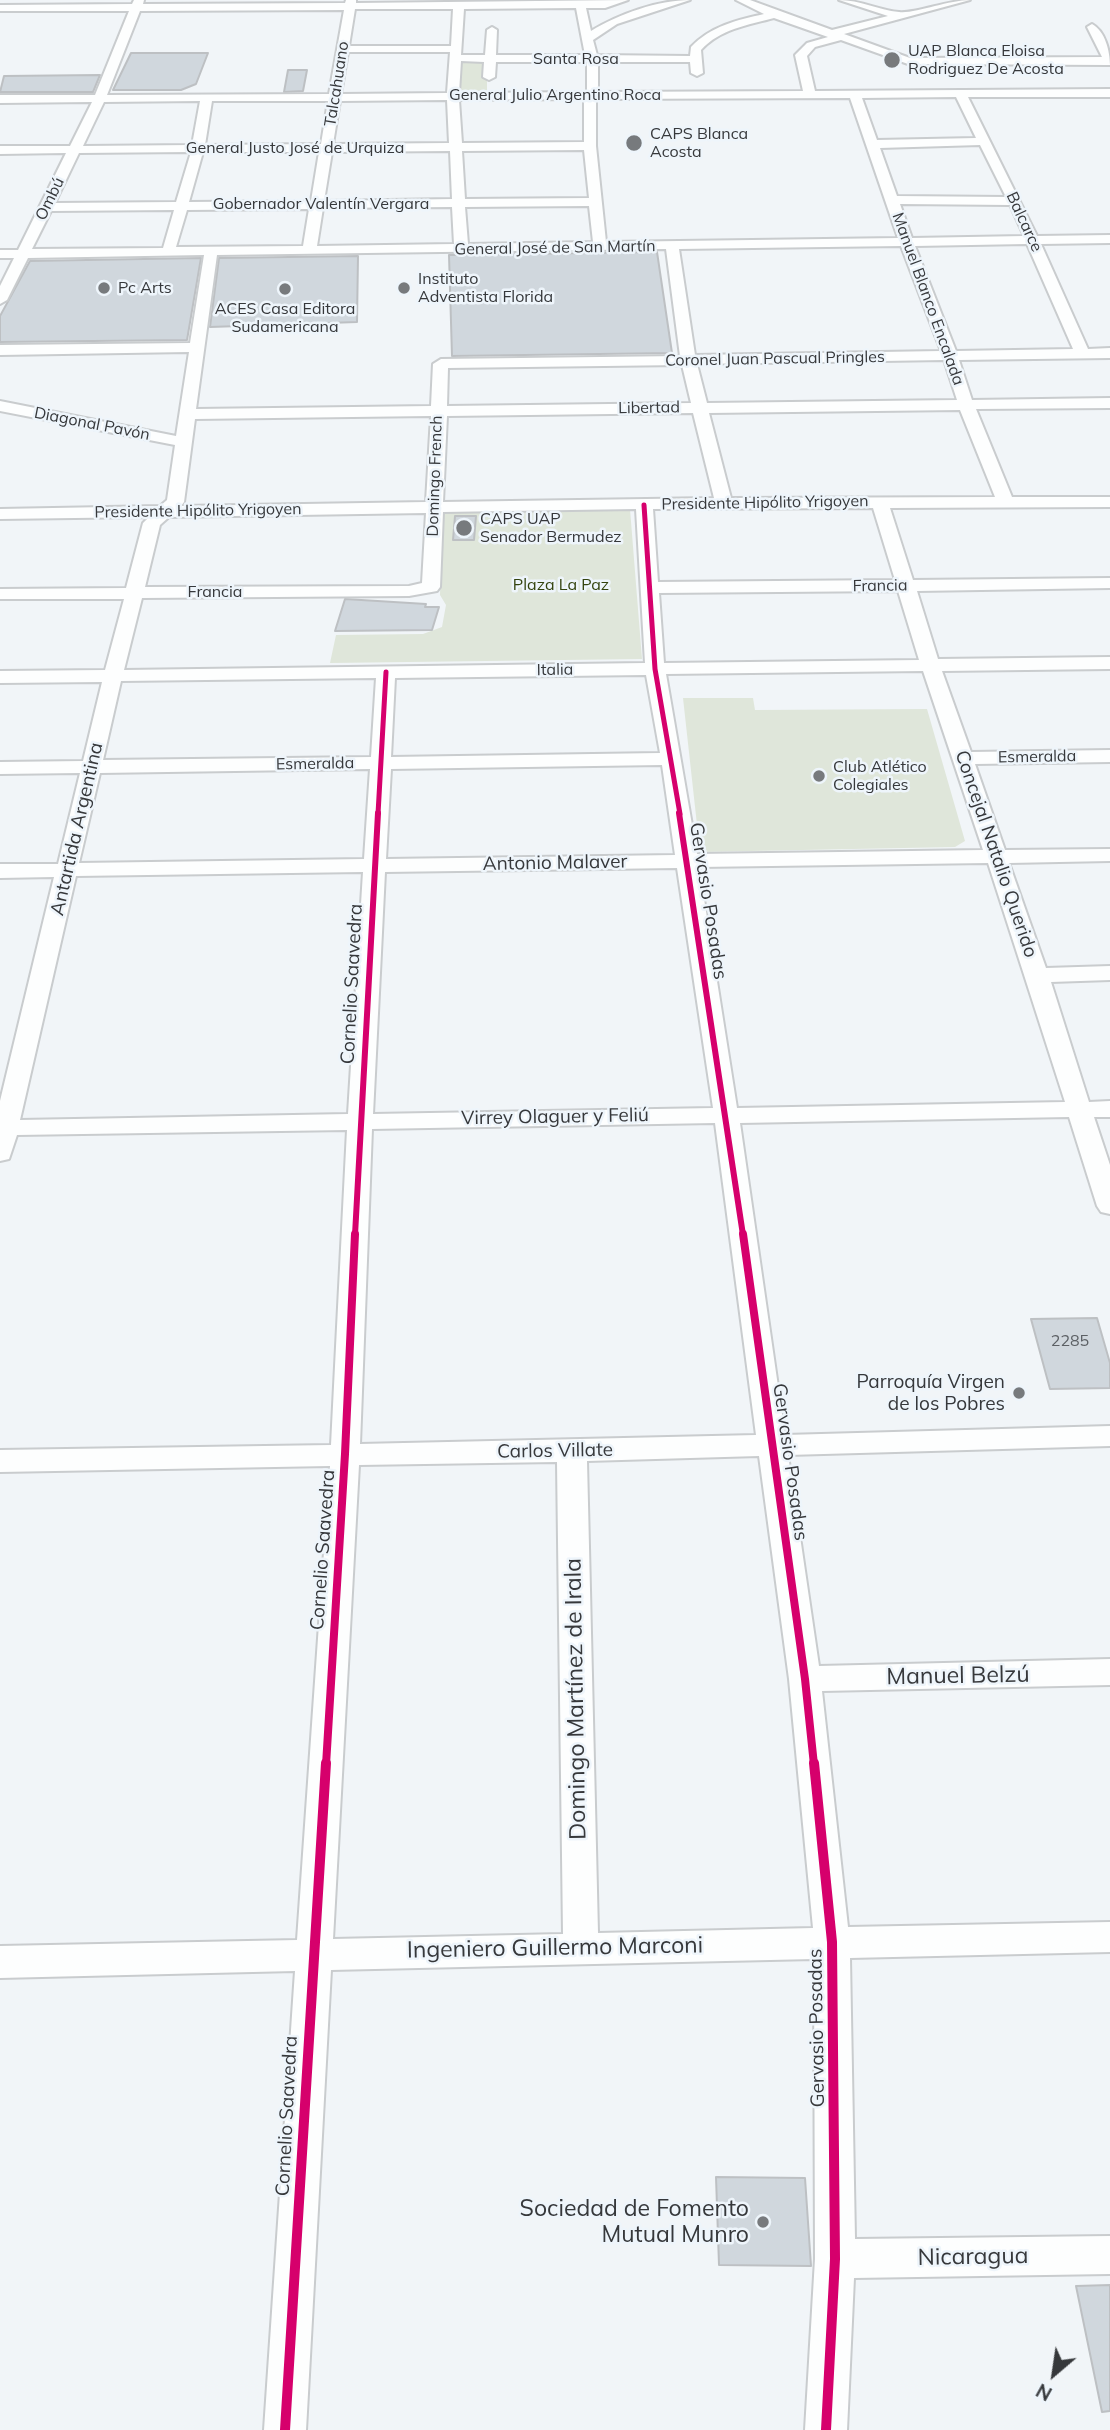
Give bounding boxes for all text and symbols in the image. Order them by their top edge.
street label: Talcahuano [321,40,353,128]
place label: UAP Blanca Eloisa Rodriguez De Acosta [908,41,1064,79]
street label: Santa Rosa [533,49,619,69]
marker: UAP Blanca Eloisa Rodriguez De Acosta [882,50,902,70]
street label: General Julio Argentino Roca [449,85,661,105]
place label: CAPS Blanca Acosta [650,124,748,162]
marker: CAPS Blanca Acosta [624,133,644,153]
street label: General Justo José de Urquiza [186,138,404,158]
street label: Ombú [31,174,69,224]
street label: Balcarce [1002,189,1046,255]
street label: Gobernador Valentín Vergara [213,194,429,214]
street label: Manuel Blanco Encalada [888,210,968,388]
street label: General José de San Martín [454,237,656,259]
place label: Instituto Adventista Florida [418,269,553,307]
place label: Pc Arts [118,278,172,298]
marker: Pc Arts [96,280,112,296]
marker: Instituto Adventista Florida [396,280,412,296]
marker: ACES Casa Editora Sudamericana [277,281,293,297]
place label: ACES Casa Editora Sudamericana [215,299,355,337]
street label: Coronel Juan Pascual Pringles [665,347,885,371]
street label: Libertad [618,398,680,418]
street label: Diagonal Pavón [32,403,152,445]
street label: Domingo French [423,415,447,537]
street label: Presidente Hipólito Yrigoyen [661,492,869,514]
street label: Presidente Hipólito Yrigoyen [94,500,302,522]
place label: CAPS UAP Senador Bermudez [480,509,622,547]
marker: CAPS UAP Senador Bermudez [454,518,474,538]
park label: Plaza La Paz [513,575,609,595]
street label: Francia [852,576,908,596]
street label: Francia [188,582,242,602]
street label: Italia [537,660,573,680]
street label: Antartida Argentina [46,740,108,918]
street label: Esmeralda [998,747,1076,767]
street label: Concejal Natalio Querido [950,748,1042,960]
street label: Esmeralda [276,754,354,774]
place label: Club Atlético Colegiales [833,757,927,795]
marker: Club Atlético Colegiales [811,768,827,784]
street label: Gervasio Posadas [684,821,732,981]
street label: Antonio Malaver [482,850,628,876]
street label: Cornelio Saavedra [336,903,368,1065]
street label: Virrey Olaguer y Feliú [461,1104,649,1130]
house number: 2285 [1051,1331,1089,1351]
place label: Parroquía Virgen de los Pobres [856,1371,1005,1415]
street label: Gervasio Posadas [768,1382,812,1542]
marker: Parroquía Virgen de los Pobres [1011,1385,1027,1401]
street label: Carlos Villate [497,1439,613,1463]
street label: Cornelio Saavedra [306,1469,340,1631]
street label: Domingo Martínez de Irala [560,1558,592,1840]
street label: Manuel Belzú [886,1661,1030,1691]
street label: Ingeniero Guillermo Marconi [407,1932,703,1964]
street label: Gervasio Posadas [804,1949,830,2107]
street label: Cornelio Saavedra [271,2035,303,2197]
place label: Sociedad de Fomento Mutual Munro [520,2195,749,2249]
marker: Sociedad de Fomento Mutual Munro [755,2214,771,2230]
street label: Nicaragua [917,2242,1029,2272]
north arrow [1019,2339,1089,2409]
text: N [1032,2378,1056,2406]

